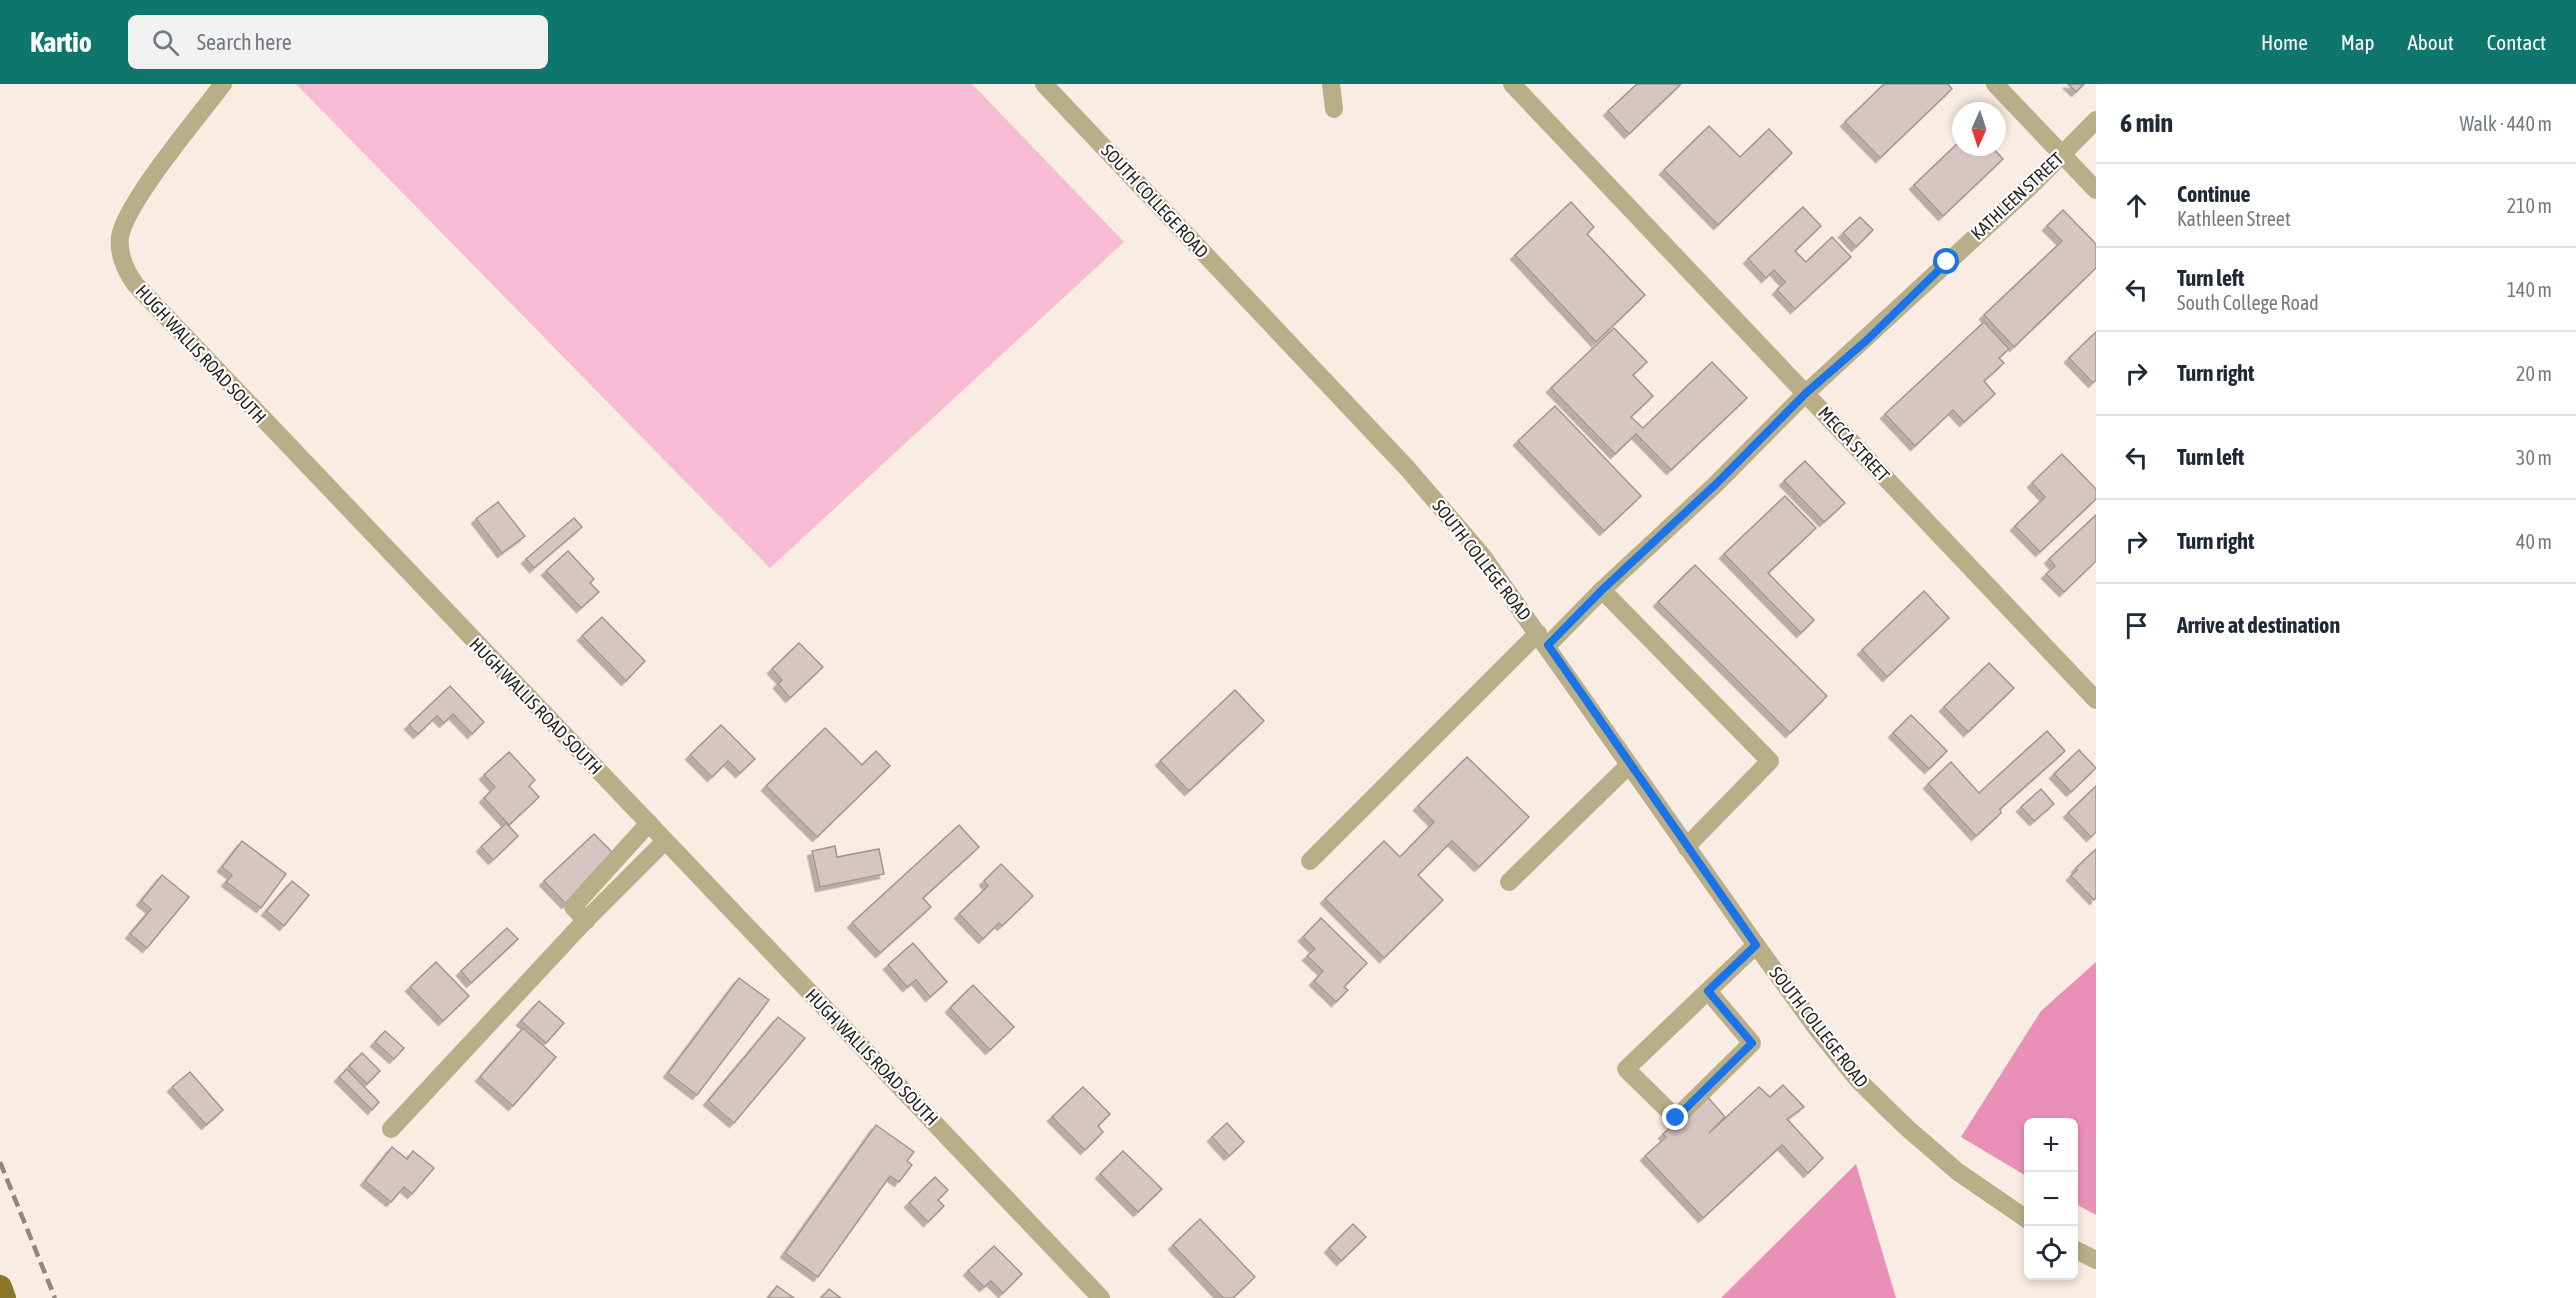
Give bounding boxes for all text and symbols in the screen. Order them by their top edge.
search box [128,15,548,69]
text: Kartio [30,26,92,58]
icon: search [149,26,182,59]
text: Search here [197,29,292,55]
text: Home [2261,30,2308,54]
text: Map [2341,30,2375,54]
text: About [2408,30,2454,54]
text: Contact [2487,30,2546,54]
north arrow [1952,102,2006,156]
text: 6 min [2120,108,2173,138]
text: Walk · 440 m [2460,112,2552,135]
street label: SOUTH COLLEGE ROAD [1097,140,1213,262]
street label: KATHLEEN STREET [1967,148,2068,244]
text: Continue [2177,181,2251,207]
icon: ahead [2120,189,2153,222]
text: 210 m [2507,194,2552,217]
text: Kathleen Street [2177,207,2291,230]
route start [1933,248,1959,274]
text: Turn left [2177,265,2244,291]
icon: left [2120,273,2153,306]
text: 140 m [2507,278,2552,301]
street label: HUGH WALLIS ROAD SOUTH [131,281,271,427]
text: South College Road [2177,291,2319,314]
icon: right [2120,357,2153,390]
text: Turn right [2177,360,2254,386]
text: 20 m [2516,362,2552,385]
street label: MECCA STREET [1814,402,1894,486]
icon: left [2120,441,2153,474]
text: Turn left [2177,444,2244,470]
text: 30 m [2516,446,2552,469]
street label: SOUTH COLLEGE ROAD [1428,496,1536,624]
icon: right [2120,525,2153,558]
text: Turn right [2177,528,2254,554]
text: 40 m [2516,530,2552,553]
icon: arrive [2120,609,2153,642]
text: Arrive at destination [2177,612,2340,638]
street label: HUGH WALLIS ROAD SOUTH [465,633,607,779]
street label: SOUTH COLLEGE ROAD [1765,963,1873,1091]
street label: HUGH WALLIS ROAD SOUTH [801,984,943,1130]
route end [1662,1104,1688,1130]
map controls [2024,1118,2078,1280]
button: + [2024,1118,2078,1172]
button: − [2024,1172,2078,1226]
button: locate [2024,1226,2078,1280]

